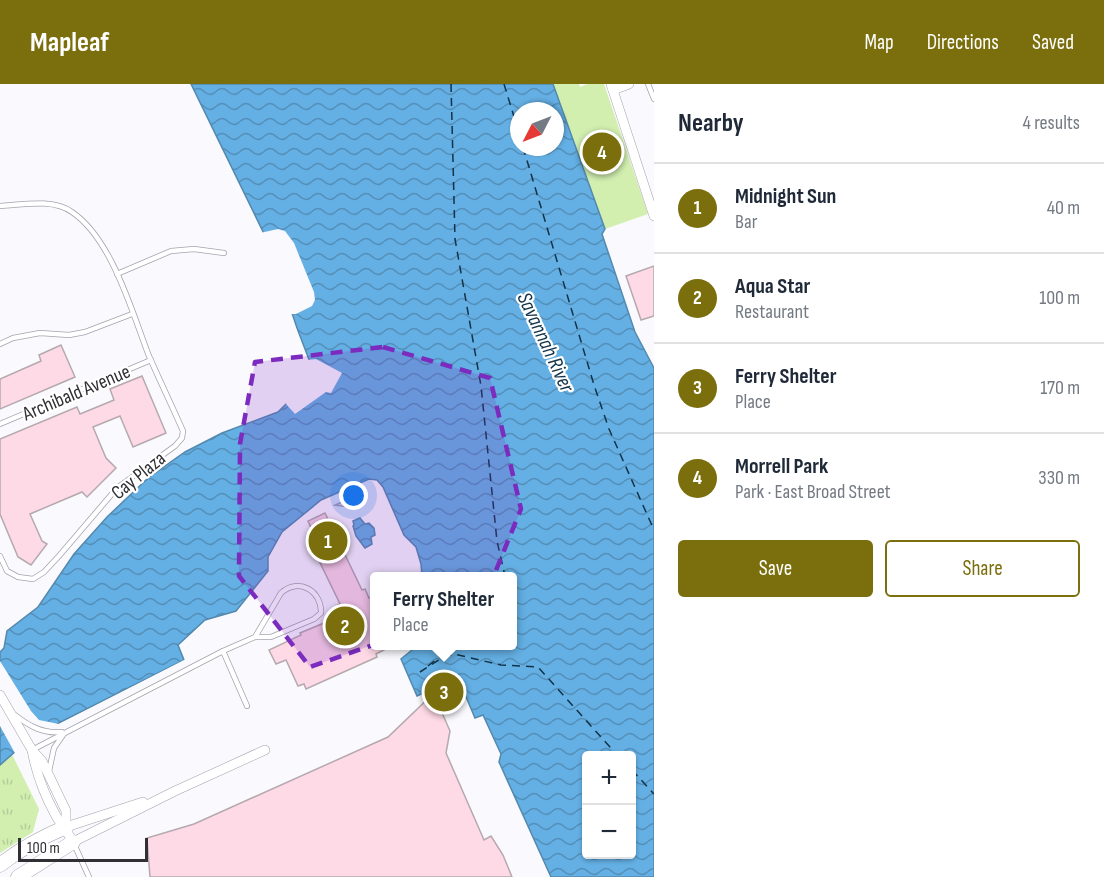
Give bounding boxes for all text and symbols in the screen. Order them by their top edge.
text: Mapleaf [30,26,109,59]
text: Map [864,30,894,55]
text: Directions [927,30,999,55]
text: Saved [1032,30,1074,55]
north arrow [510,102,564,156]
text: Nearby [678,108,744,139]
text: 4 results [1023,111,1080,135]
pin: 4 [582,130,622,174]
text: Midnight Sun [735,183,836,210]
text: 1 [694,196,701,220]
text: 40 m [1047,196,1080,220]
text: Bar [735,210,757,234]
text: Aqua Star [735,273,810,300]
text: 2 [693,286,702,310]
text: 100 m [1039,286,1080,310]
water label: Savannah River [512,288,580,397]
text: Restaurant [735,300,809,324]
street label: Archibald Avenue [18,359,134,427]
text: Ferry Shelter [735,363,836,390]
text: 3 [693,376,702,400]
text: 170 m [1040,376,1080,400]
text: Place [735,390,771,414]
street label: Cay Plaza [107,447,170,505]
text: Morrell Park [735,453,828,480]
text: 4 [693,466,702,490]
text: 330 m [1038,466,1080,490]
text: Park · East Broad Street [735,480,891,504]
your location [339,481,368,510]
pin: 1 [308,518,348,564]
button: Save [678,540,873,597]
button: Share [885,540,1080,597]
popup [370,572,517,650]
text: Ferry Shelter [393,586,494,613]
pin: 2 [326,604,364,648]
text: Place [393,613,429,637]
pin: 3 [424,670,464,714]
map controls [582,751,636,859]
button: + [582,751,636,805]
button: − [582,805,636,859]
scale bar [18,835,148,862]
text: 100 m [27,839,60,858]

